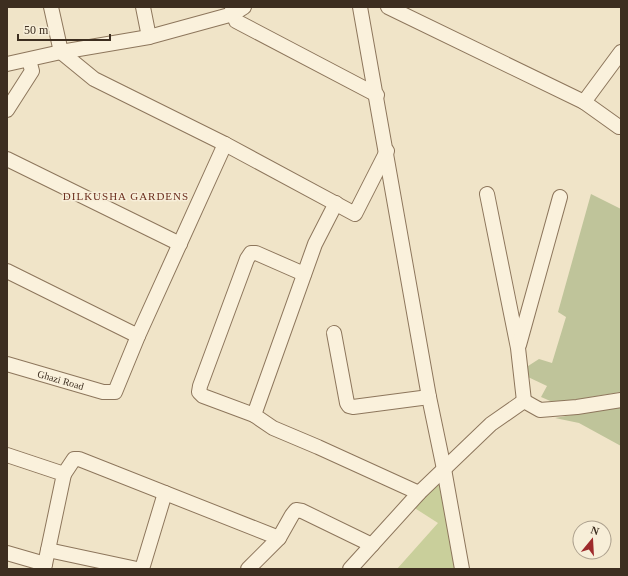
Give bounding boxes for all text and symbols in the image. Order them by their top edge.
scale bar [18,16,110,42]
text: 50 m [24,23,49,37]
district label: DILKUSHA GARDENS [63,190,189,202]
street label: Ghazi Road [36,368,85,392]
north arrow [572,520,612,560]
text: N [589,524,601,537]

